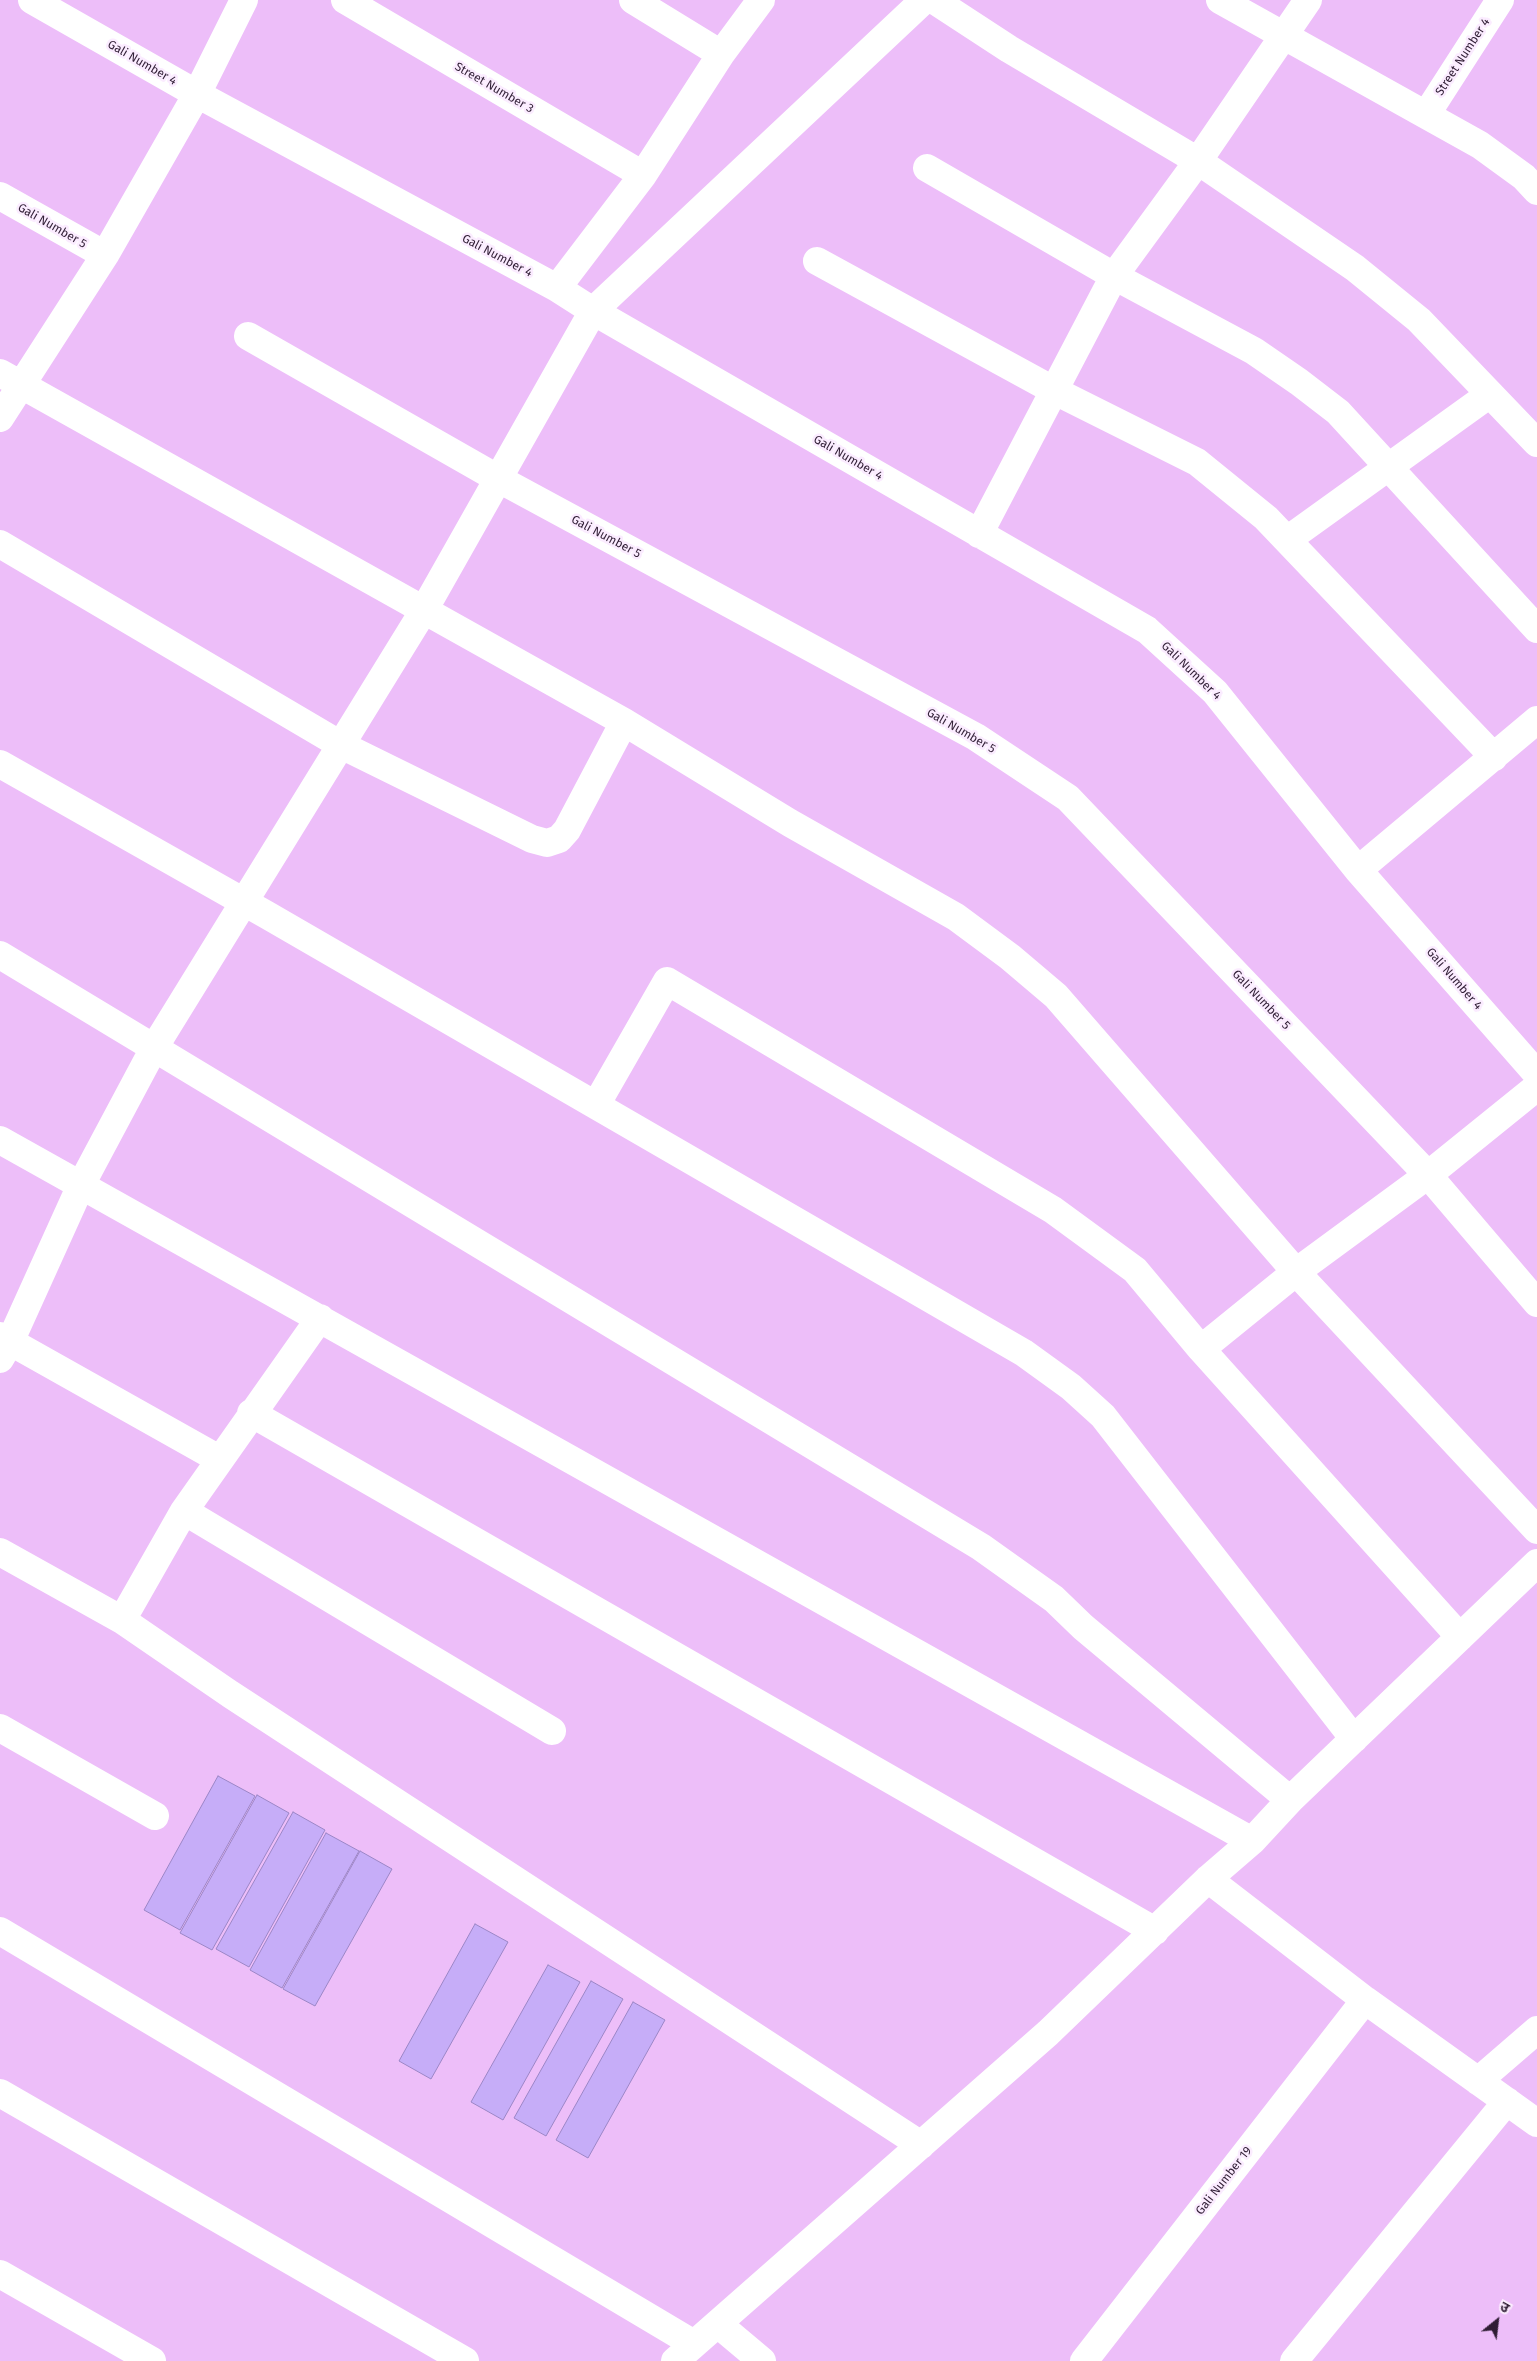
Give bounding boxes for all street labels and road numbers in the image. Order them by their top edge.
street label: Street Number 4 [1433,16,1493,98]
street label: Gali Number 4 [105,37,179,89]
street label: Street Number 3 [452,60,536,116]
street label: Gali Number 5 [15,201,89,251]
street label: Gali Number 4 [459,231,535,281]
street label: Gali Number 4 [811,432,885,484]
street label: Gali Number 5 [569,513,643,561]
street label: Gali Number 4 [1158,639,1224,703]
street label: Gali Number 5 [924,706,998,756]
street label: Gali Number 4 [1423,945,1485,1013]
street label: Gali Number 5 [1229,967,1293,1033]
street label: Gali Number 19 [1193,2144,1255,2218]

